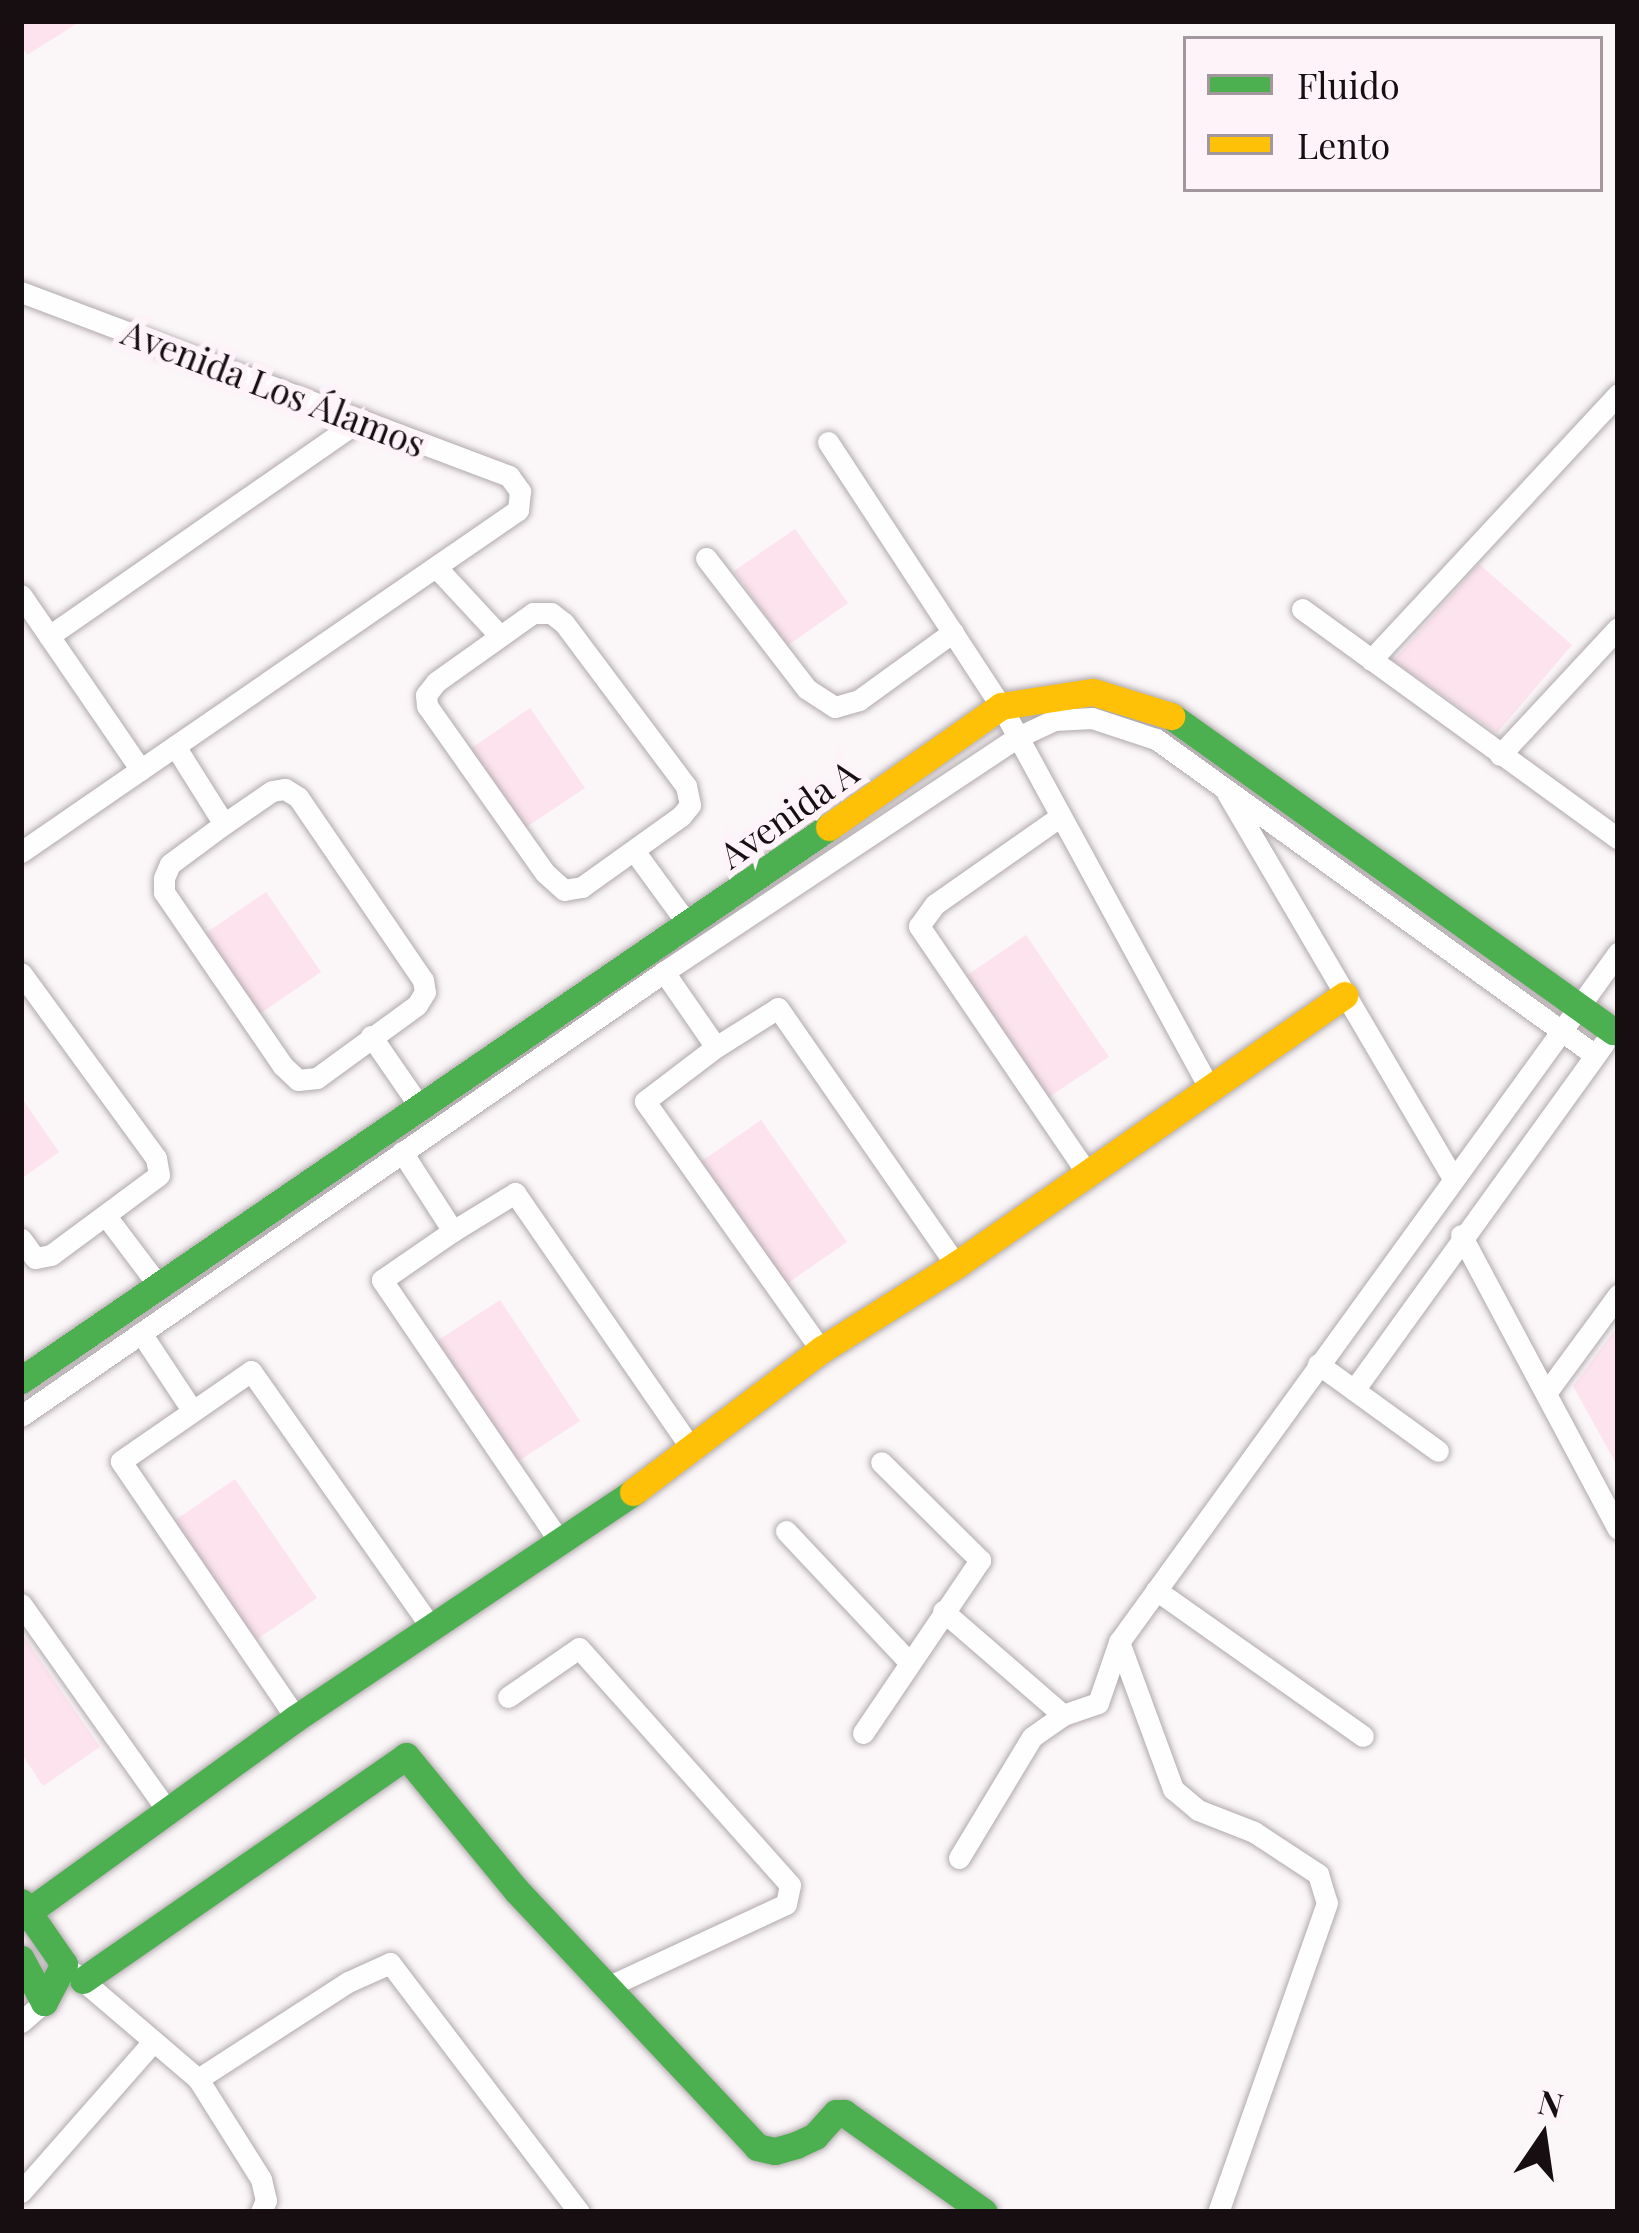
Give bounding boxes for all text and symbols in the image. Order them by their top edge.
legend [1183,36,1603,192]
text: Fluido [1297,60,1400,108]
text: Lento [1297,120,1390,168]
street label: Avenida Los Álamos [116,309,432,465]
street label: Avenida A [710,749,866,877]
north arrow [1483,2077,1603,2197]
text: N [1535,2078,1568,2126]

